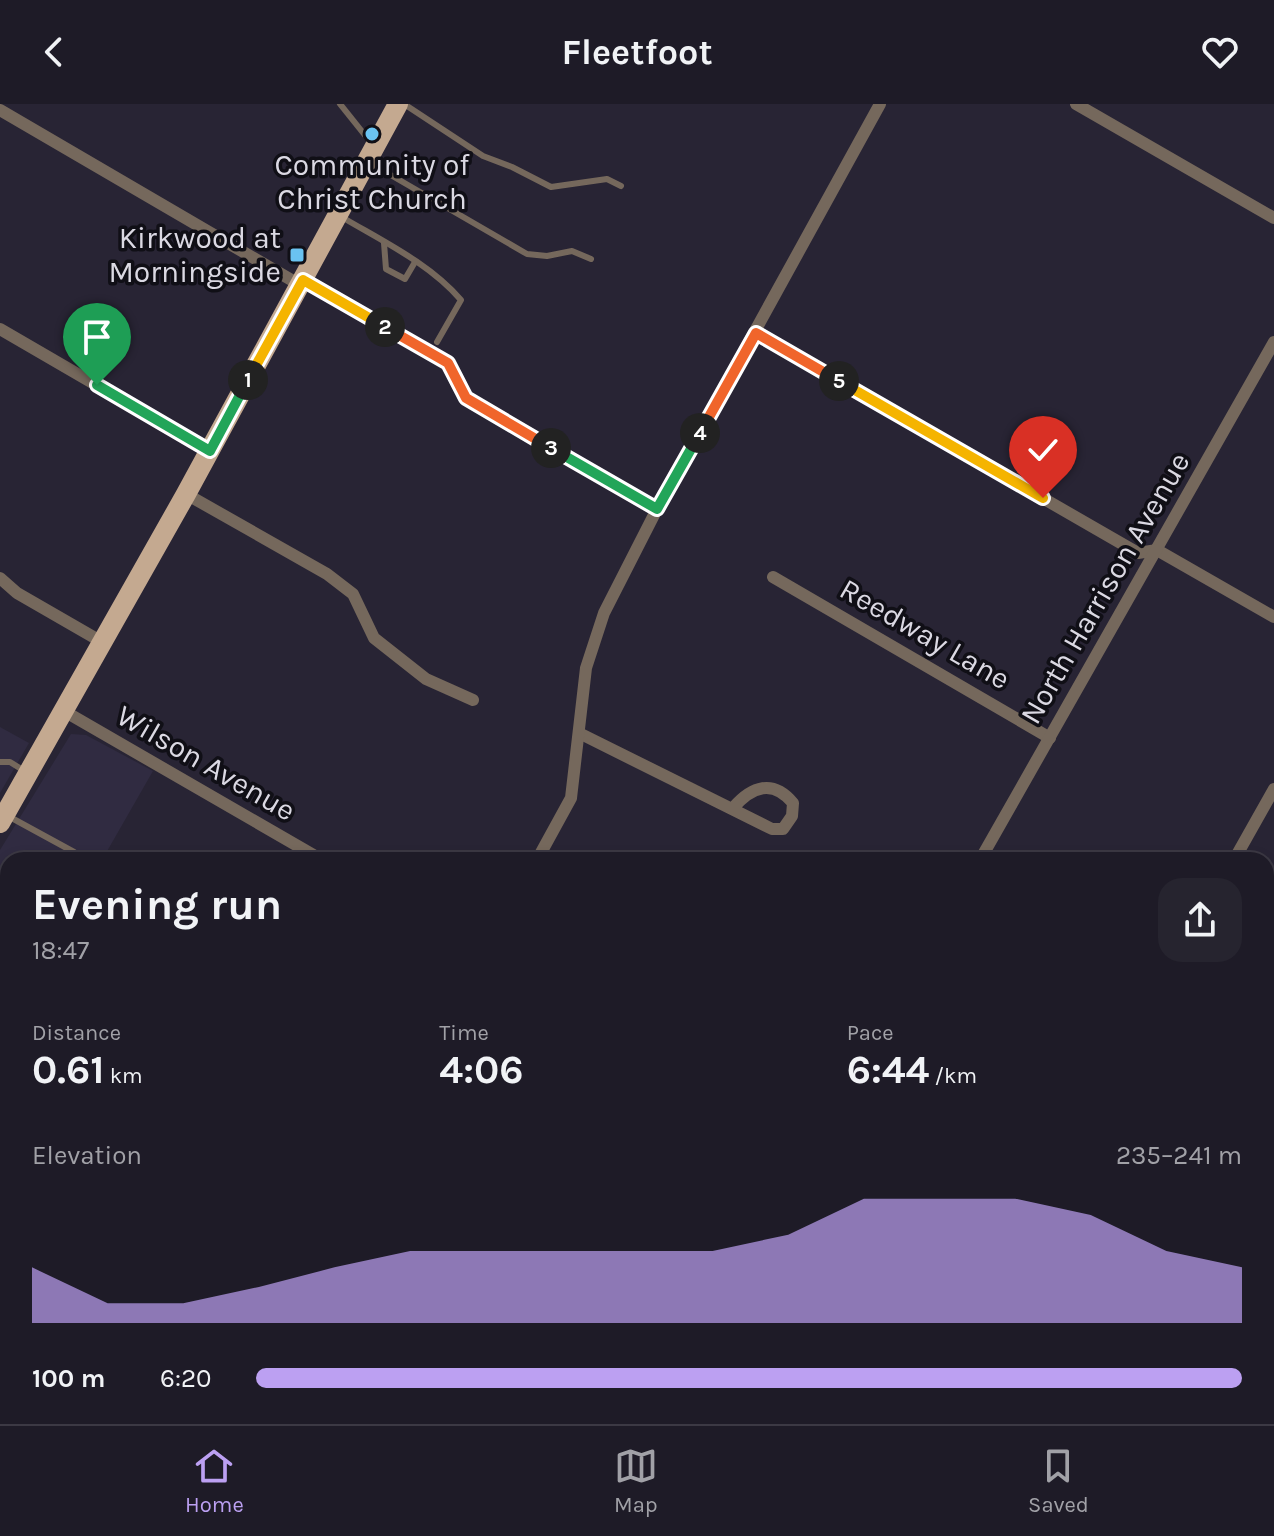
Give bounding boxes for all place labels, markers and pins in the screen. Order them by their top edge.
marker: Community of Christ Church [363,125,381,143]
place label: Community of Christ Church [274,147,470,217]
place label: Kirkwood at Morningside [108,220,281,290]
marker: Kirkwood at Morningside [288,246,306,264]
pin [63,303,131,385]
pin: 2 [365,307,405,347]
pin: 1 [228,360,268,400]
pin: 5 [819,361,859,401]
pin: 4 [680,413,720,453]
pin [1009,416,1077,498]
pin: 3 [531,428,571,468]

